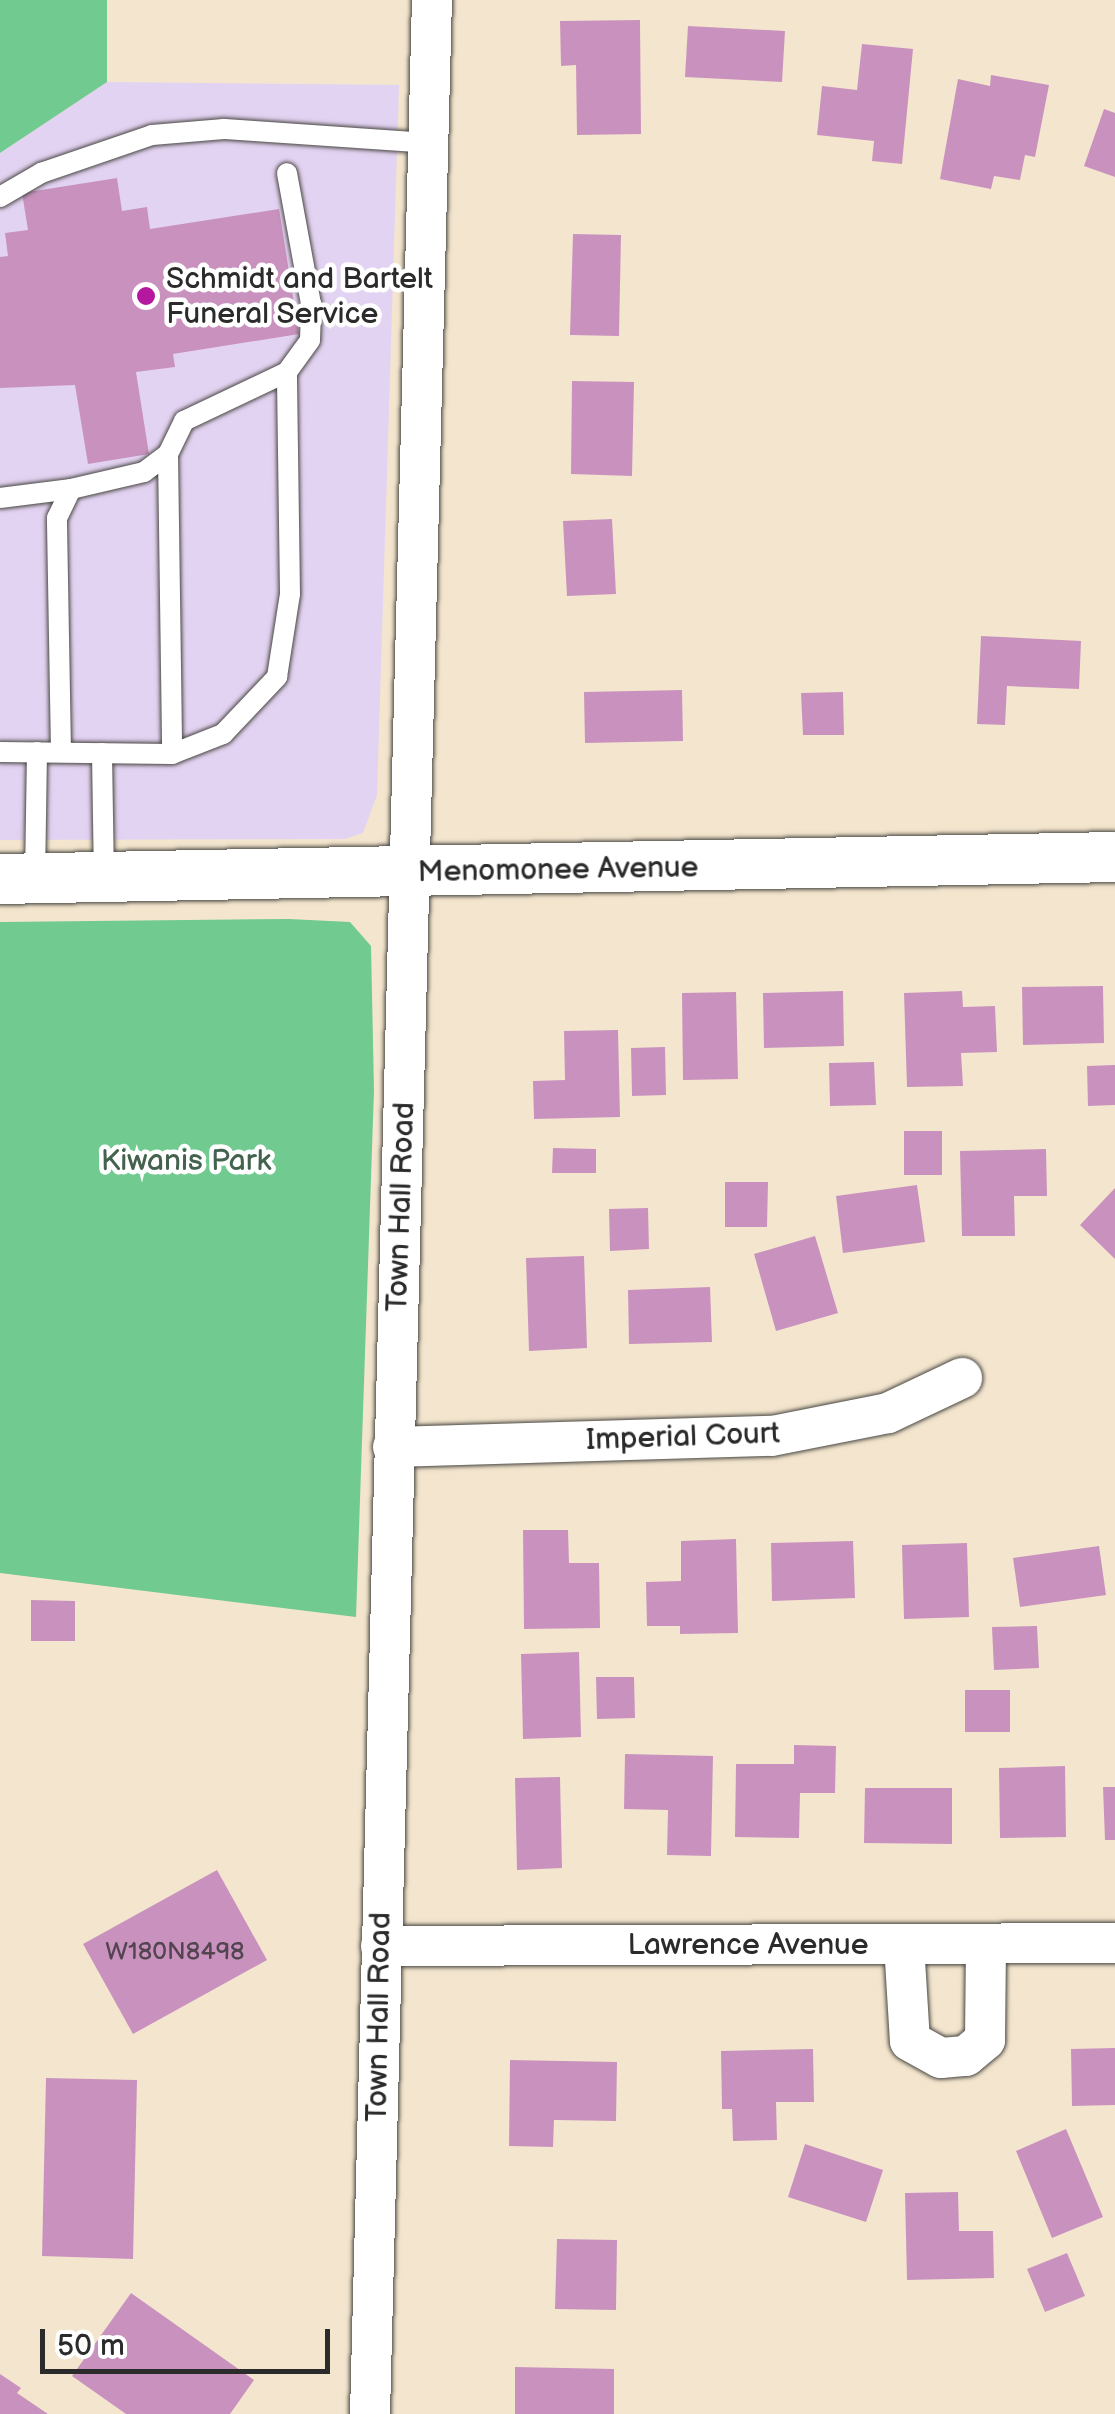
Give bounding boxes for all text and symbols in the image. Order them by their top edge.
place label: Schmidt and Bartelt Funeral Service [166,261,433,332]
marker: Schmidt and Bartelt Funeral Service [135,285,157,307]
street label: Menomonee Avenue [417,850,699,890]
street label: Town Hall Road [379,1102,423,1312]
park label: Kiwanis Park [101,1143,271,1179]
street label: Imperial Court [585,1416,781,1458]
street label: Town Hall Road [359,1912,399,2122]
street label: Lawrence Avenue [628,1927,868,1963]
house number: W180N8498 [105,1937,245,1967]
scale bar [45,2309,335,2371]
text: 50 m [57,2328,125,2364]

